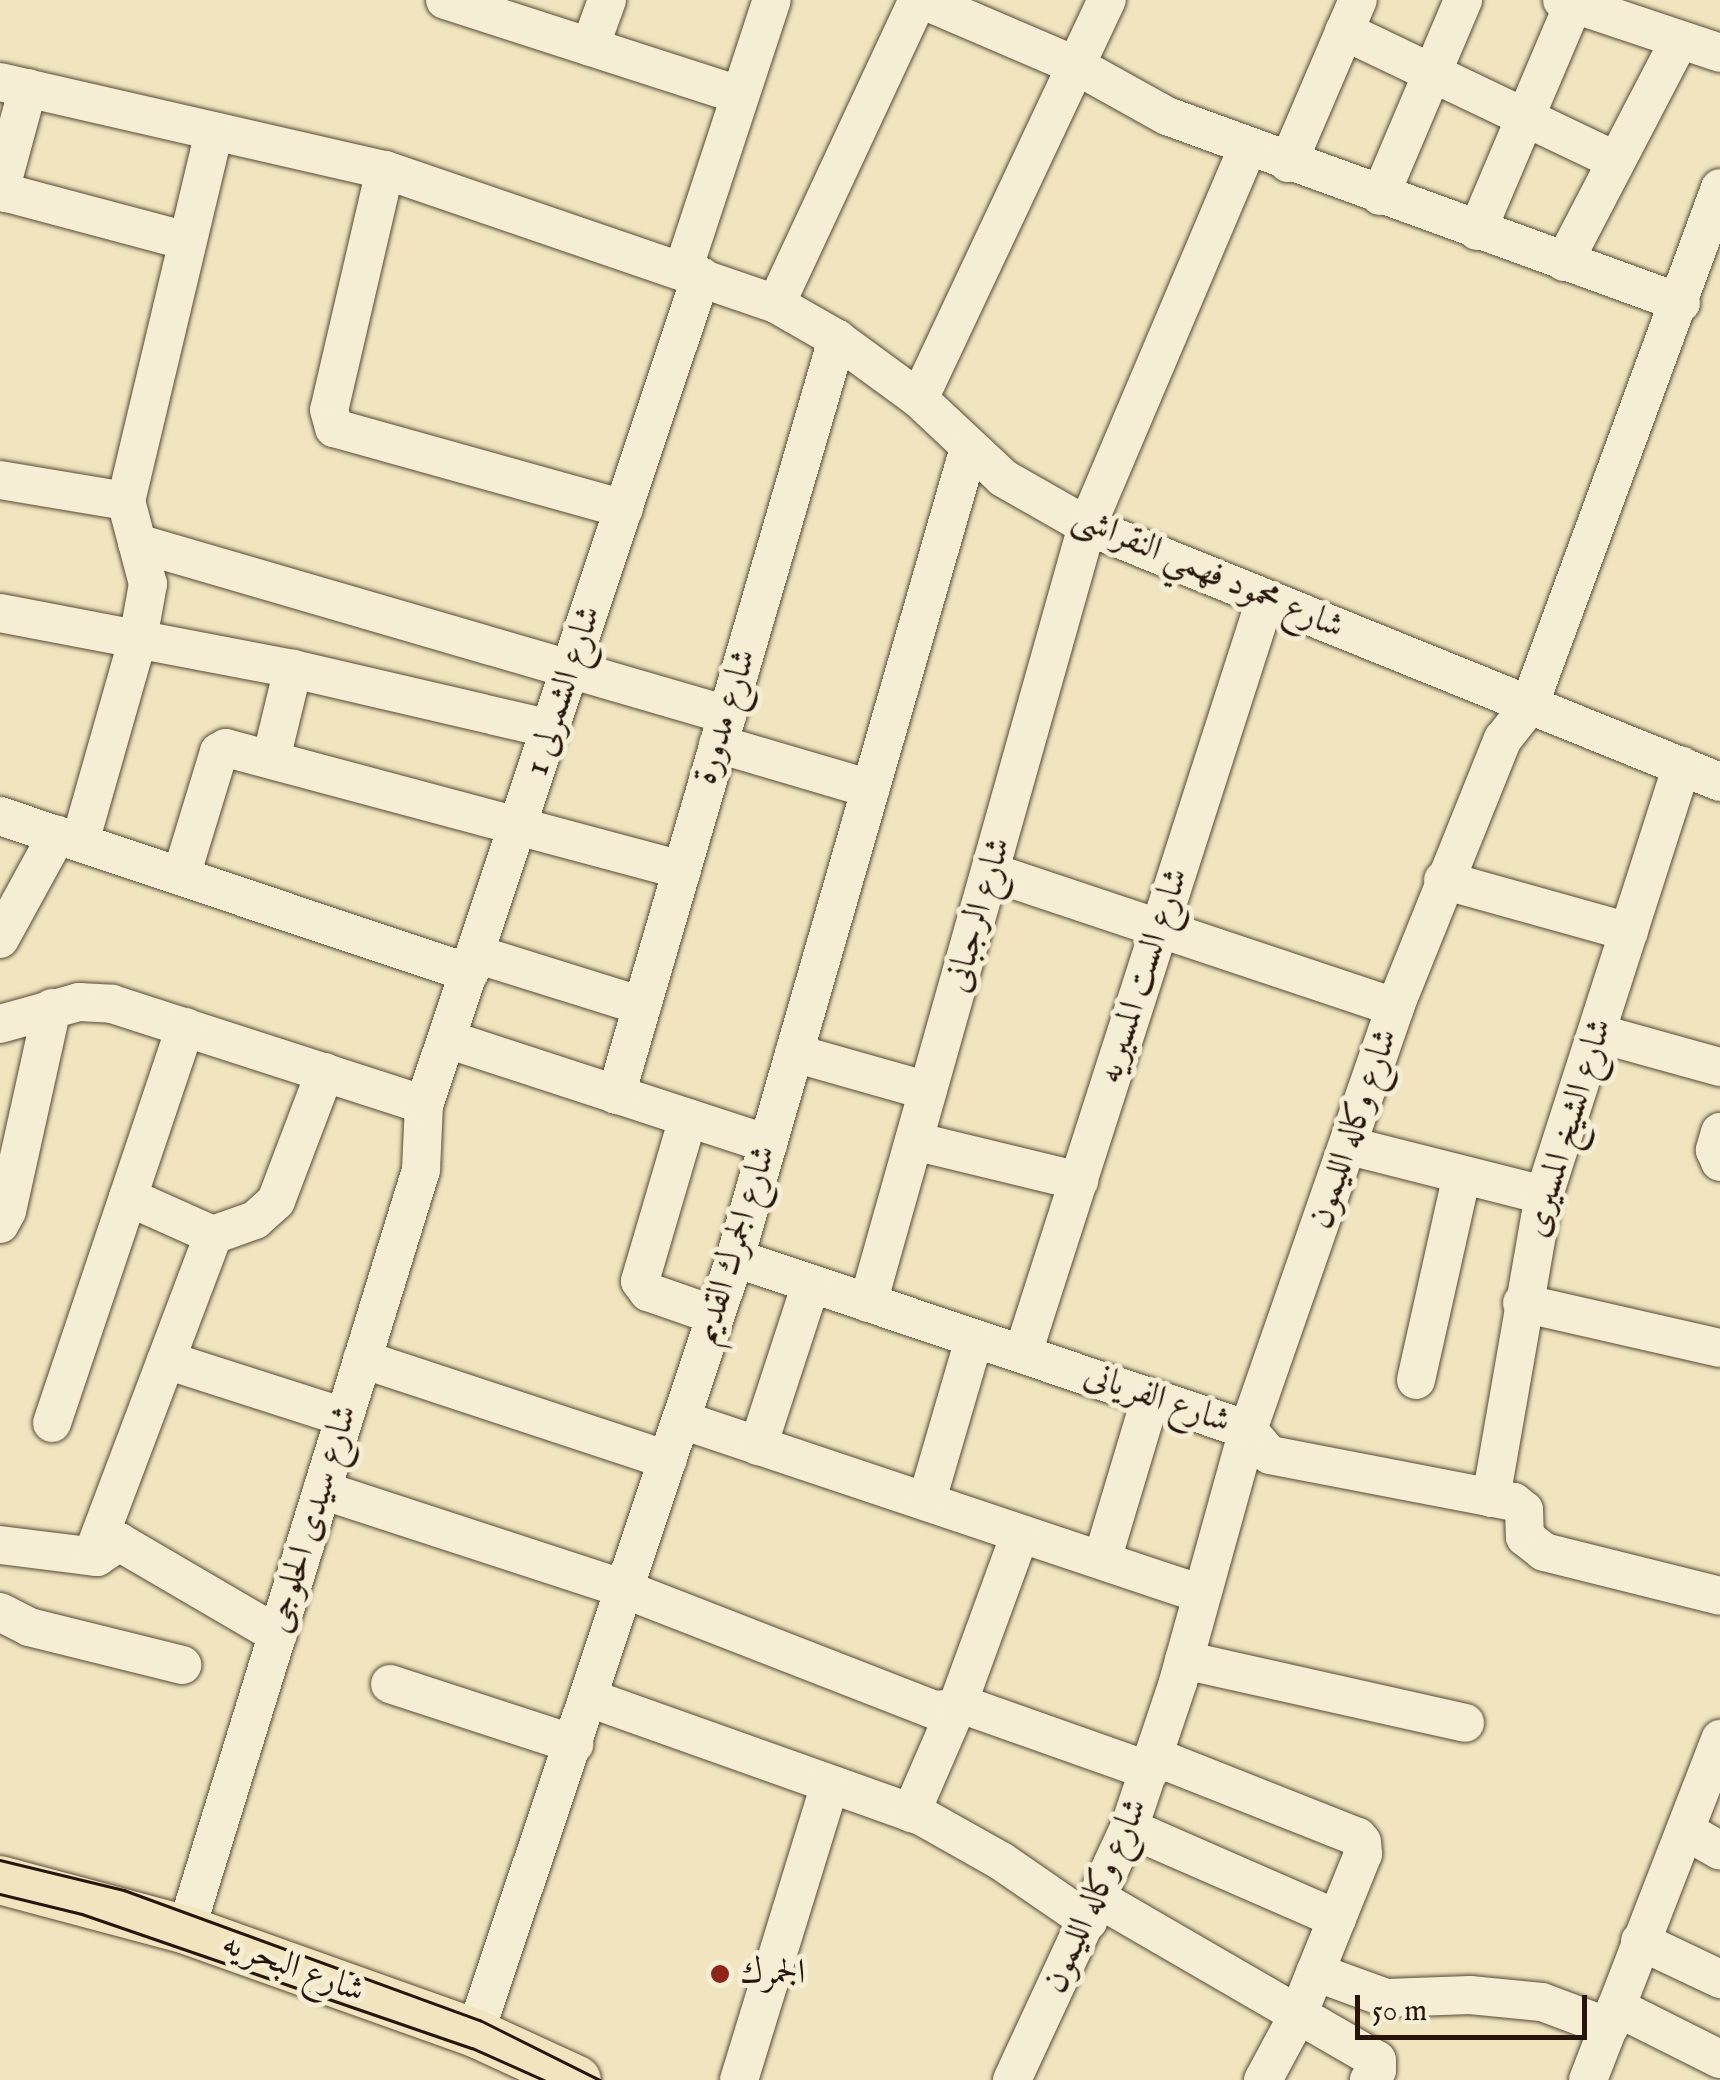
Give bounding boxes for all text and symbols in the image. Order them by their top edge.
street label: شارع محمود فهمي النقراشى [1066,497,1350,649]
street label: شارع الشمرلى 1 [517,601,611,781]
street label: شارع مدورة [686,644,766,790]
street label: شارع الرجبانى [937,833,1021,997]
street label: شارع الست المسيريه [1089,863,1199,1089]
street label: شارع الشيخ المسيرى [1516,1014,1622,1242]
street label: شارع وكاله الليمون [1300,1023,1408,1235]
street label: شارع الجمرك القديم [686,1141,786,1349]
street label: شارع الفريانى [1078,1354,1236,1444]
street label: شارع سيدى الحلوجى [258,1400,368,1638]
street label: شارع وكاله الليمون [1034,1792,1158,2000]
street label: شارع البحريه [216,1923,370,2013]
place label: الجمرك [740,1953,805,1995]
marker: الجمرك [709,1963,731,1985]
scale bar [1360,1975,1592,2037]
text: 50 m [1372,1993,1427,2031]

